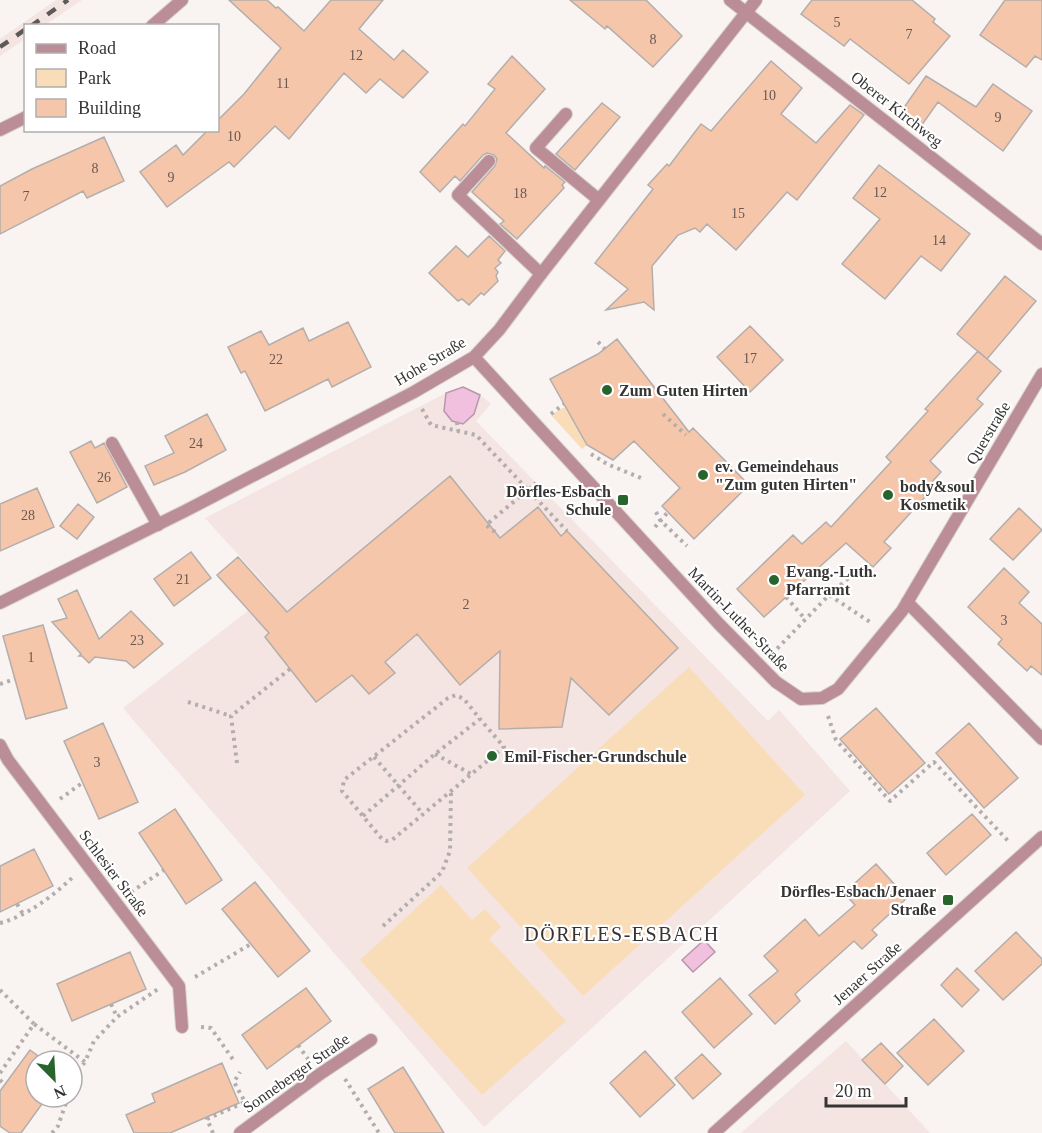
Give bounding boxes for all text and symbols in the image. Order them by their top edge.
house number: 5 [834,15,841,30]
legend [24,24,219,132]
house number: 7 [906,27,913,42]
house number: 8 [650,32,657,47]
text: Road [78,38,116,58]
house number: 12 [349,48,363,63]
text: Park [78,68,111,88]
street label: Oberer Kirchweg [847,68,946,151]
house number: 11 [276,76,290,91]
house number: 10 [762,88,776,103]
text: Building [78,98,141,118]
house number: 9 [995,110,1002,125]
house number: 10 [227,129,241,144]
house number: 8 [92,161,99,176]
house number: 9 [168,170,175,185]
house number: 12 [873,185,887,200]
house number: 18 [513,186,527,201]
house number: 7 [23,189,30,204]
house number: 15 [731,206,745,221]
house number: 14 [932,233,946,248]
street label: Hohe Straße [392,333,468,389]
house number: 17 [743,351,757,366]
house number: 22 [269,352,283,367]
place label: Zum Guten Hirten [619,382,748,399]
marker: Zum Guten Hirten [600,383,614,397]
street label: Querstraße [963,399,1013,467]
house number: 24 [189,436,203,451]
place label: ev. Gemeindehaus "Zum guten Hirten" [715,458,857,494]
marker: ev. Gemeindehaus "Zum guten Hirten" [696,468,710,482]
house number: 26 [97,470,111,485]
place label: body&soul Kosmetik [900,478,975,513]
place label: Dörfles-Esbach Schule [506,483,611,518]
marker: body&soul Kosmetik [881,488,895,502]
marker: Dörfles-Esbach Schule [616,493,630,507]
house number: 28 [21,508,35,523]
place label: Evang.-Luth. Pfarramt [786,563,877,598]
street label: Martin-Luther-Straße [685,564,793,674]
house number: 21 [176,572,190,587]
marker: Evang.-Luth. Pfarramt [767,573,781,587]
house number: 2 [463,597,470,612]
house number: 3 [1001,613,1008,628]
house number: 23 [130,633,144,648]
house number: 1 [28,650,35,665]
place label: Emil-Fischer-Grundschule [504,748,687,765]
marker: Emil-Fischer-Grundschule [485,749,499,763]
house number: 3 [94,755,101,770]
street label: Schlesier Straße [76,827,152,919]
place label: Dörfles-Esbach/Jenaer Straße [780,883,936,918]
marker: Dörfles-Esbach/Jenaer Straße [941,893,955,907]
district label: DÖRFLES-ESBACH [524,923,720,945]
street label: Jenaer Straße [829,938,905,1008]
street label: Sonneberger Straße [240,1030,353,1117]
north arrow [24,1049,84,1109]
scale bar [826,1070,906,1108]
text: 20 m [835,1081,872,1101]
text: N [51,1082,69,1103]

